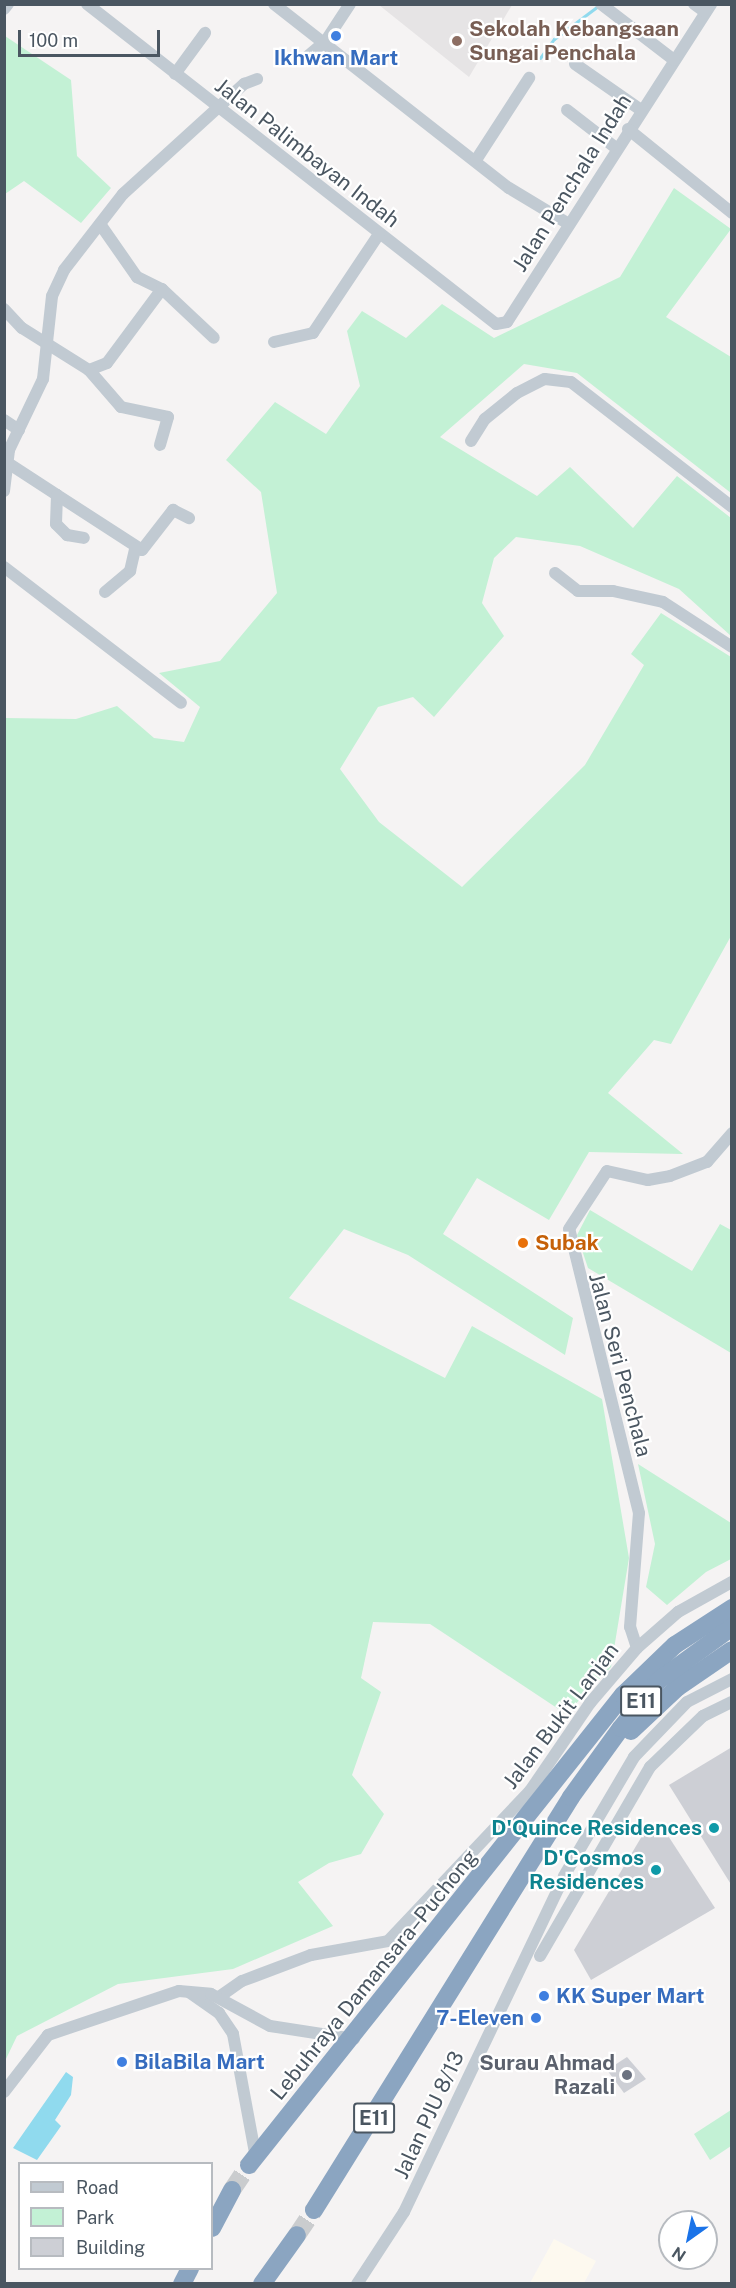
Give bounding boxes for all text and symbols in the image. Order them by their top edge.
place label: Sekolah Kebangsaan Sungai Penchala [469,16,679,66]
scale bar [21,18,164,56]
marker: Ikhwan Mart [329,29,343,43]
text: 100 m [29,30,78,51]
marker: Sekolah Kebangsaan Sungai Penchala [450,34,464,48]
place label: Ikhwan Mart [274,45,398,71]
street label: Jalan Palimbayan Indah [210,73,404,233]
street label: Jalan Penchala Indah [507,90,637,276]
place label: Subak [535,1230,599,1256]
marker: Subak [516,1236,530,1250]
street label: Jalan Seri Penchala [583,1270,657,1460]
street label: Jalan Bukit Lanjan [498,1638,624,1794]
road number: E11 [620,1684,662,1718]
place label: D'Quince Residences [491,1815,702,1841]
marker: D'Quince Residences [707,1821,721,1835]
street label: Lebuhraya Damansara–Puchong [265,1845,483,2105]
place label: D'Cosmos Residences [529,1845,644,1895]
marker: D'Cosmos Residences [649,1863,663,1877]
place label: KK Super Mart [556,1983,705,2009]
marker: KK Super Mart [537,1989,551,2003]
place label: 7-Eleven [436,2005,524,2031]
marker: 7-Eleven [529,2011,543,2025]
street label: Jalan PJU 8/13 [388,2047,470,2183]
place label: BilaBila Mart [134,2049,265,2075]
place label: Surau Ahmad Razali [479,2050,615,2100]
marker: BilaBila Mart [115,2055,129,2069]
marker: Surau Ahmad Razali [620,2068,634,2082]
road number: E11 [353,2101,395,2135]
legend [18,2162,213,2270]
text: Road [76,2177,119,2198]
text: Park [76,2207,114,2228]
north arrow [658,2210,718,2270]
text: Building [76,2237,145,2258]
text: N [669,2242,689,2265]

